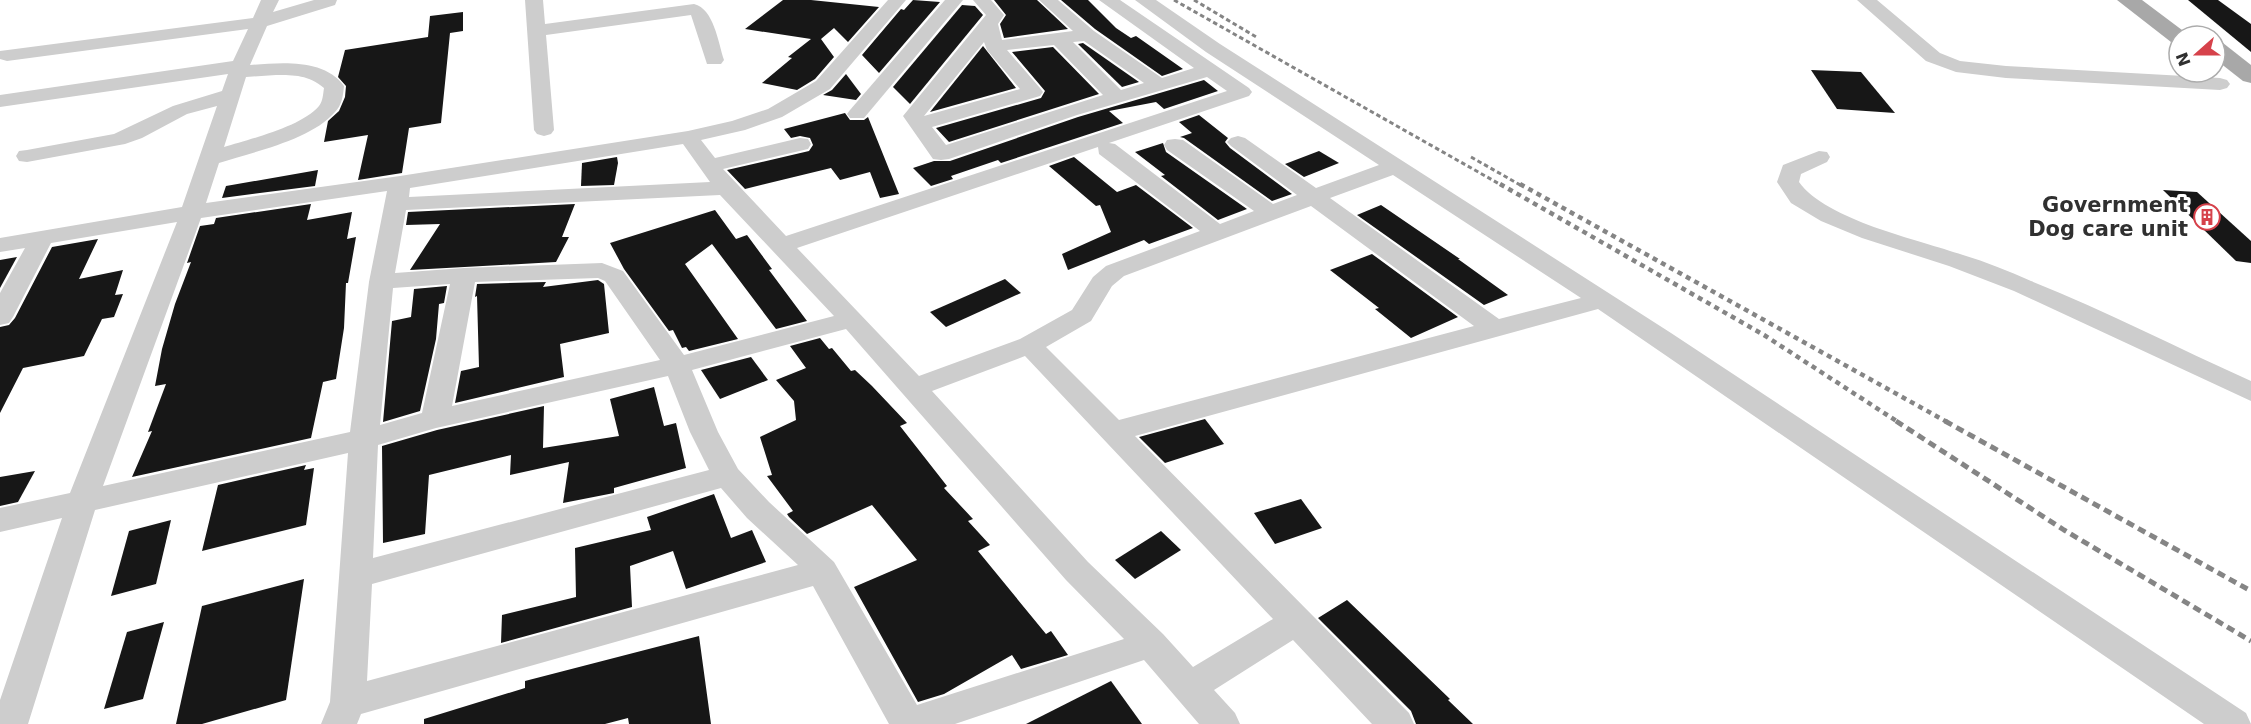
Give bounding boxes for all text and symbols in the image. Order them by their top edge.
north arrow [2167,24,2227,84]
text: N [2172,50,2195,69]
place label: Government Dog care unit [2028,193,2188,241]
building icon: Government Dog care unit [2192,202,2222,232]

